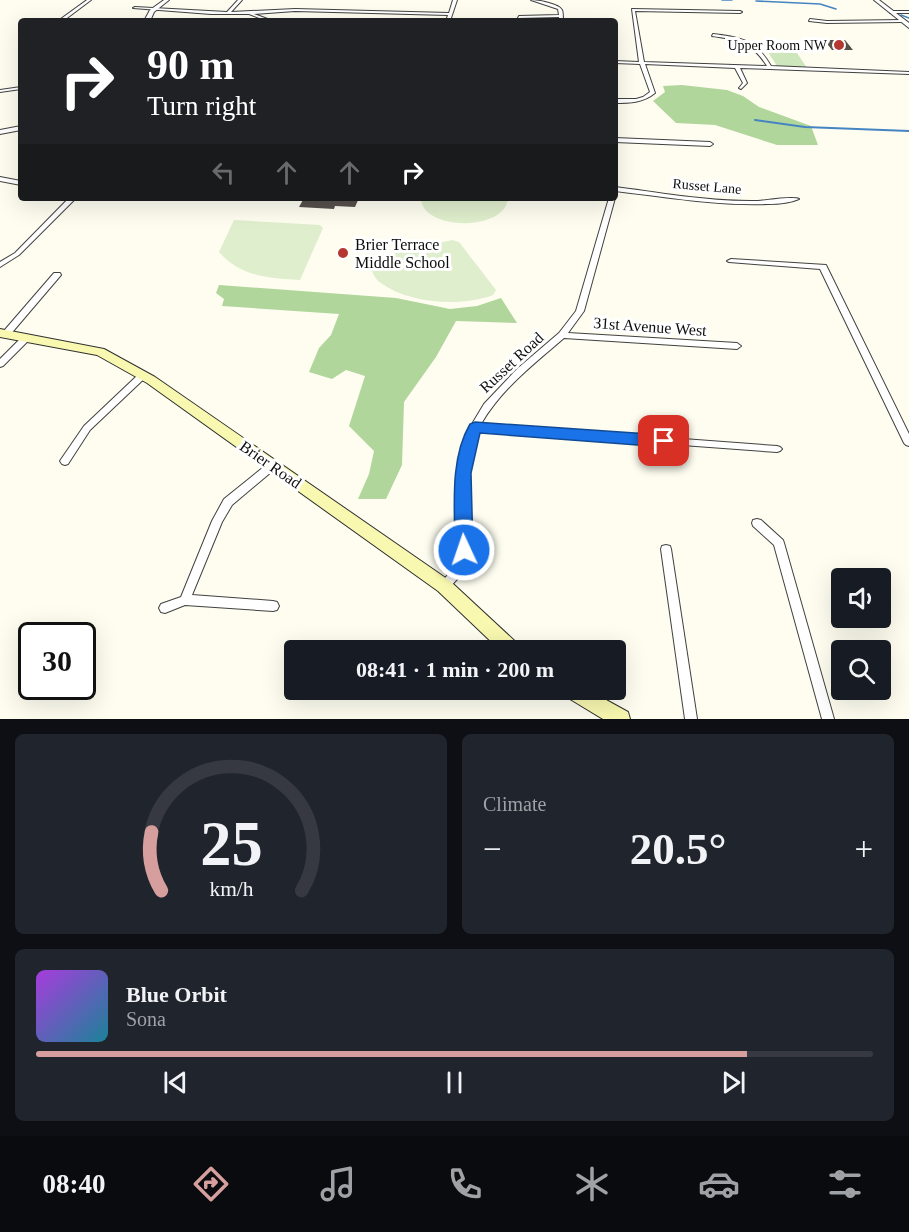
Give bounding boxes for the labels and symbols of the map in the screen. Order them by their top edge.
place label: Upper Room NW [727,38,828,53]
marker: Upper Room NW [832,38,846,52]
street label: Russet Lane [672,176,742,197]
place label: Brier Terrace Middle School [355,236,450,271]
marker: Brier Terrace Middle School [336,246,350,260]
street label: 31st Avenue West [593,314,708,339]
street label: Russet Road [476,329,547,396]
pin [638,415,689,466]
street label: Brier Road [237,437,305,492]
position arrow [432,518,496,582]
speed limit sign: 30 [18,622,96,700]

